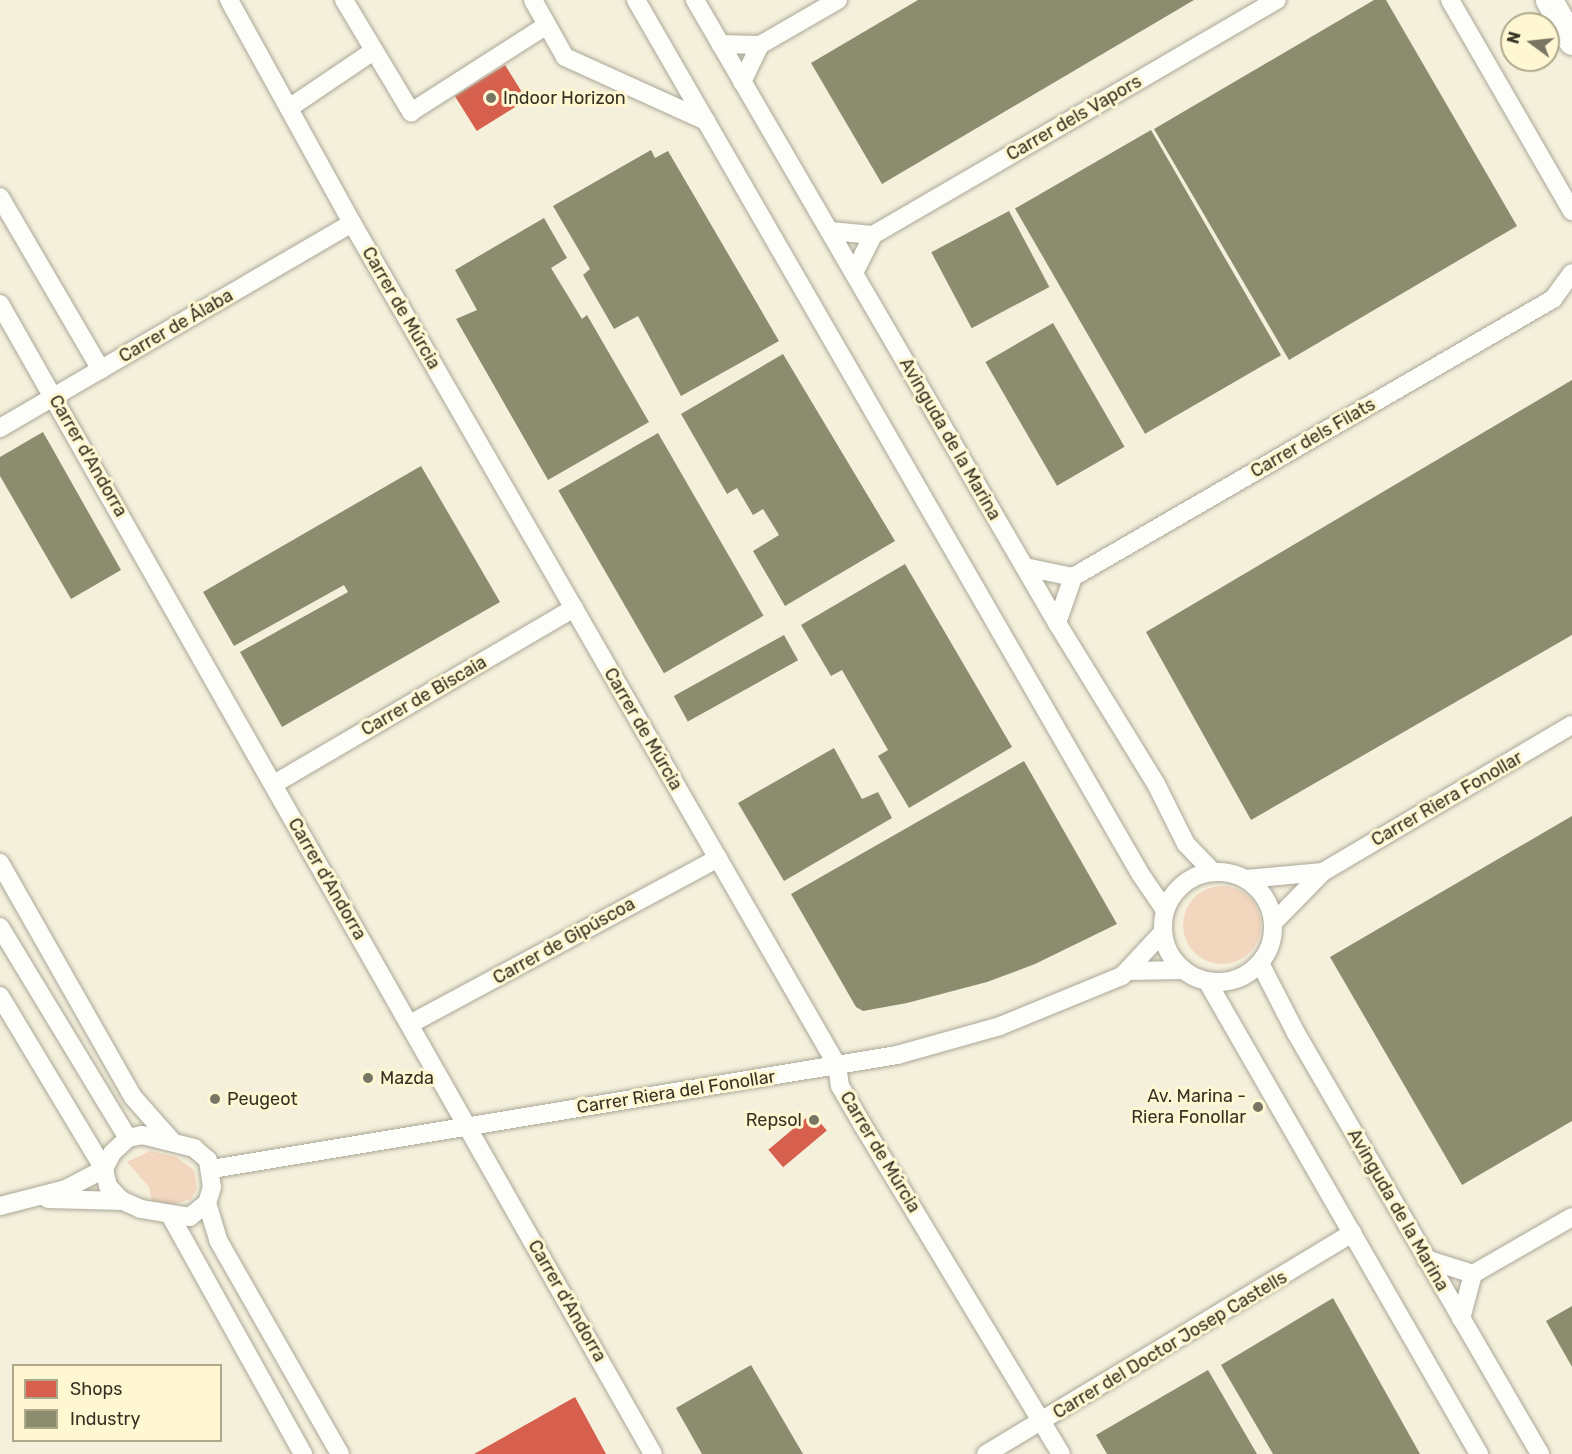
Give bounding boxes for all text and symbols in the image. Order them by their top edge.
north arrow [1500,12,1560,72]
text: N [1503,30,1525,46]
street label: Carrer dels Vapors [1002,70,1146,166]
place label: Indoor Horizon [503,87,626,109]
marker: Indoor Horizon [484,91,498,105]
street label: Carrer de Múrcia [357,243,445,373]
street label: Carrer de Álaba [115,284,237,368]
street label: Avinguda de la Marina [895,354,1005,524]
street label: Carrer d'Andorra [44,391,132,521]
street label: Carrer dels Filats [1247,393,1379,483]
street label: Carrer de Biscaia [357,651,491,741]
street label: Carrer de Múrcia [599,664,687,794]
street label: Carrer Riera Fonollar [1367,747,1527,851]
street label: Carrer d'Andorra [283,814,371,944]
street label: Carrer de Gipúscoa [489,893,639,989]
street label: Carrer Riera del Fonollar [575,1066,777,1118]
place label: Mazda [380,1067,434,1089]
marker: Mazda [361,1071,375,1085]
place label: Av. Marina - Riera Fonollar [1131,1086,1246,1128]
street label: Carrer de Múrcia [835,1087,925,1217]
place label: Peugeot [227,1088,297,1110]
marker: Peugeot [208,1092,222,1106]
marker: Av. Marina - Riera Fonollar [1251,1100,1265,1114]
place label: Repsol [746,1109,802,1131]
marker: Repsol [807,1113,821,1127]
street label: Avinguda de la Marina [1343,1125,1453,1295]
street label: Carrer d'Andorra [523,1236,611,1366]
street label: Carrer del Doctor Josep Castells [1049,1266,1291,1424]
legend [12,1364,222,1442]
text: Shops [70,1378,122,1400]
text: Industry [70,1408,140,1430]

